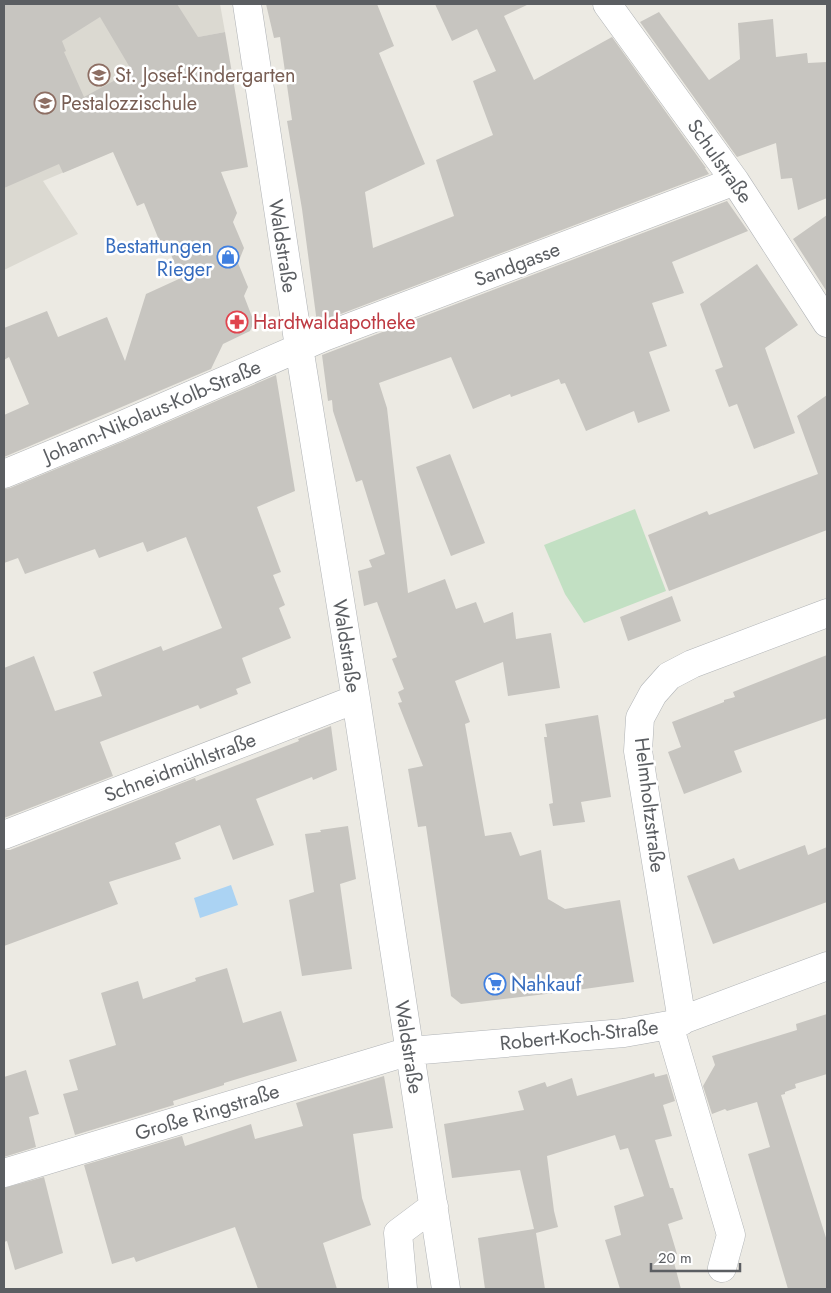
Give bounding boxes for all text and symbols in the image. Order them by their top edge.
place label: St. Josef-Kindergarten [115,61,296,90]
school or university icon: St. Josef-Kindergarten [87,63,111,87]
place label: Pestalozzischule [61,89,197,118]
school or university icon: Pestalozzischule [33,91,57,115]
street label: Schulstraße [680,113,759,209]
street label: Waldstraße [261,197,304,295]
place label: Bestattungen Rieger [105,232,212,284]
street label: Sandgasse [470,235,564,294]
shop icon: Bestattungen Rieger [216,245,240,269]
place label: Hardtwaldapotheke [253,308,416,337]
pharmacy icon: Hardtwaldapotheke [225,310,249,334]
street label: Johann-Nikolaus-Kolb-Straße [36,352,265,472]
street label: Waldstraße [325,597,368,695]
street label: Schneidmühlstraße [100,725,260,810]
street label: Helmholtzstraße [627,736,672,874]
place label: Nahkauf [511,970,583,999]
supermarket icon: Nahkauf [483,972,507,996]
street label: Waldstraße [387,998,430,1096]
street label: Robert-Koch-Straße [498,1013,660,1058]
street label: Große Ringstraße [131,1077,283,1148]
scale bar [651,1240,740,1272]
text: 20 m [658,1247,692,1269]

